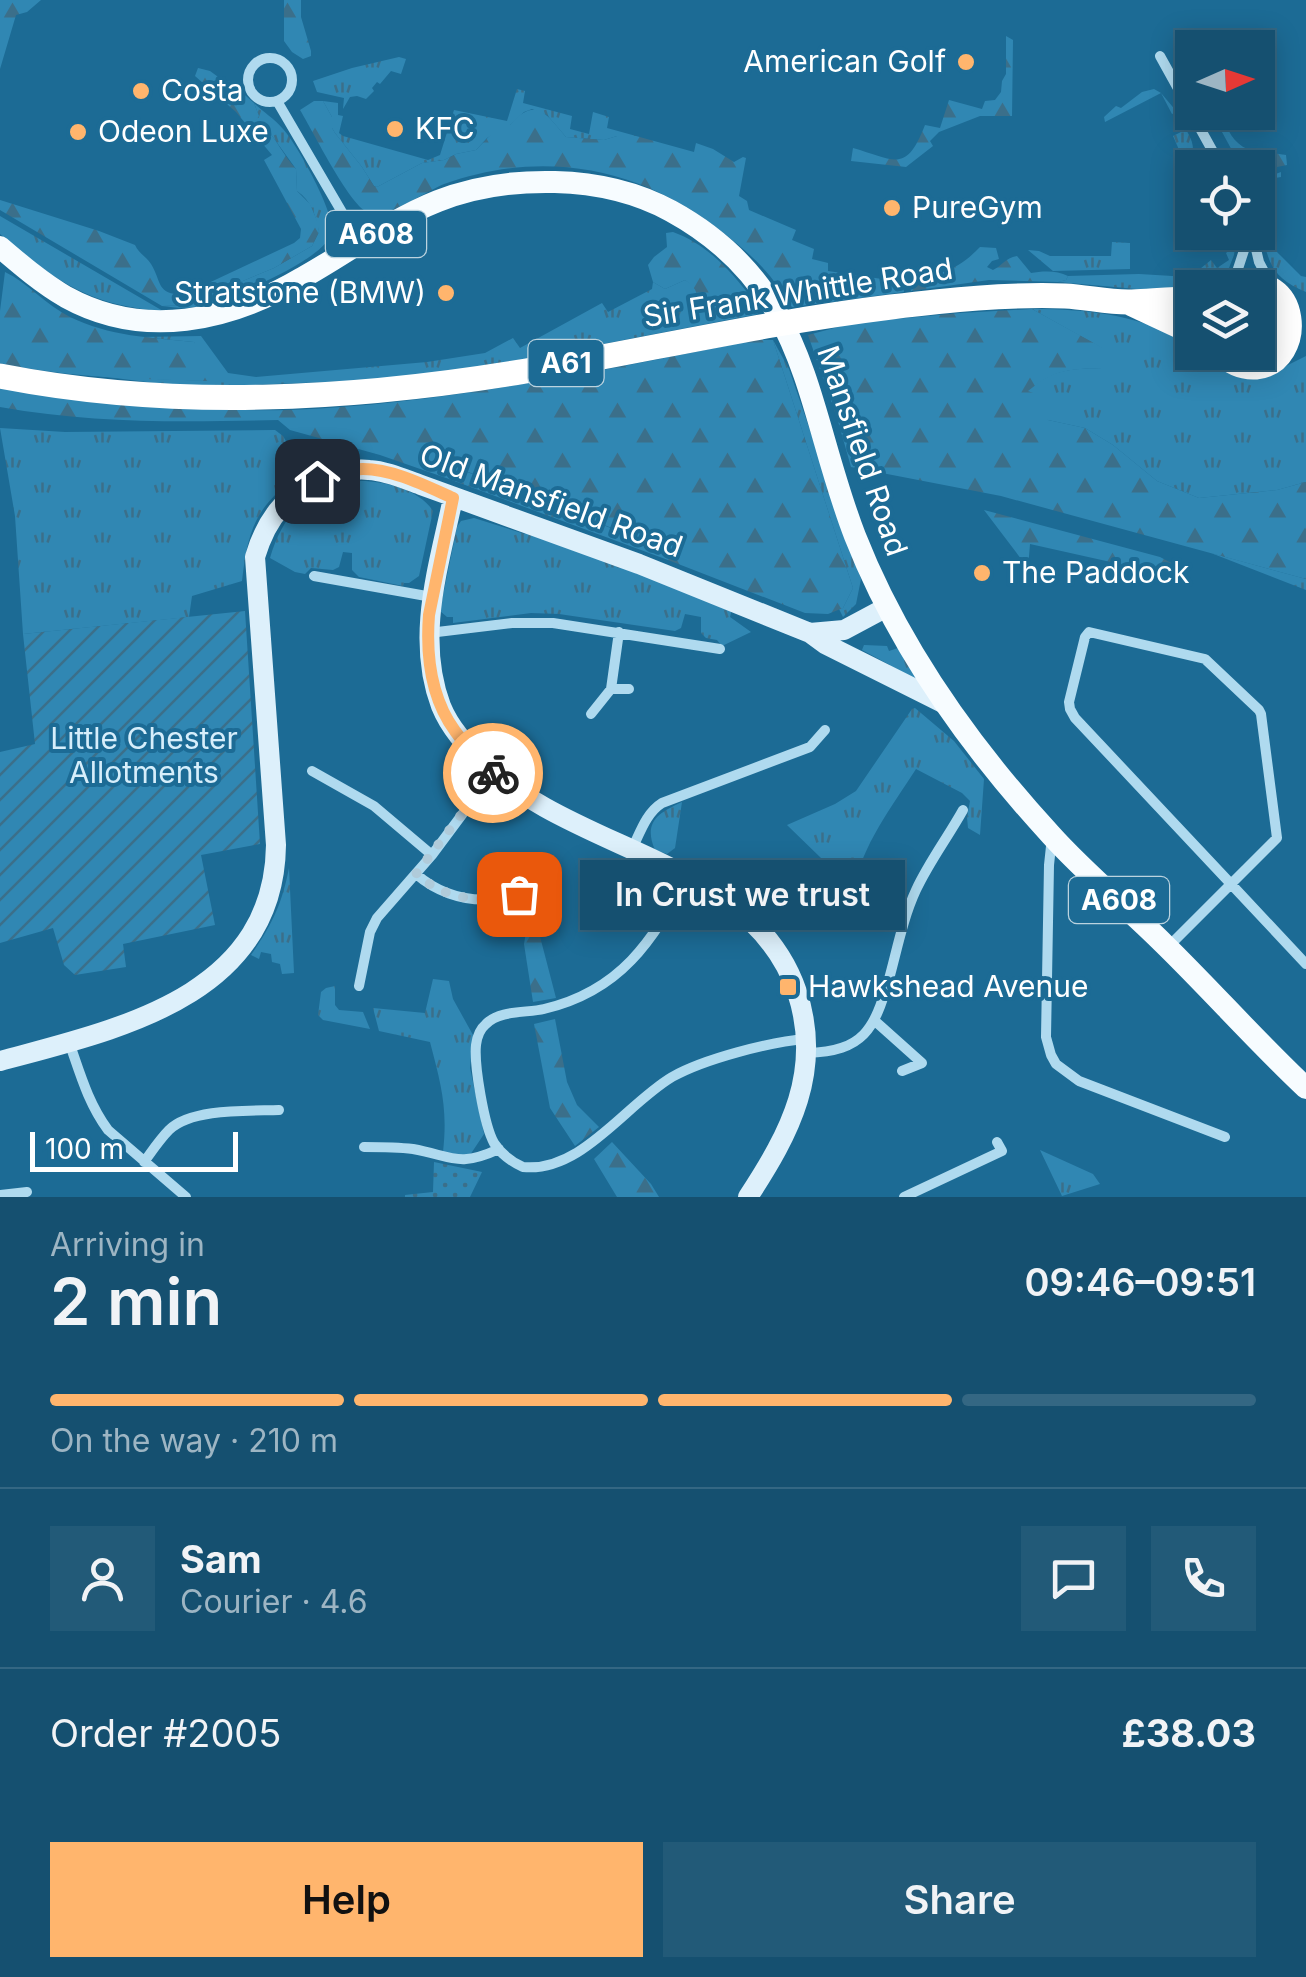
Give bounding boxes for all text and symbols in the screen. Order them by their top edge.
north arrow [1175,30,1275,130]
map controls [1175,30,1275,370]
place label: American Golf [743,43,946,79]
marker: American Golf [955,51,977,73]
place label: Costa [161,72,244,108]
marker: Costa [130,80,152,102]
place label: KFC [415,110,475,146]
place label: Odeon Luxe [98,113,269,149]
marker: KFC [384,118,406,140]
marker: Odeon Luxe [67,121,89,143]
button: locate [1175,150,1275,250]
place label: PureGym [912,189,1043,225]
marker: PureGym [881,197,903,219]
road number: A608 [326,211,426,257]
street label: Sir Frank Whittle Road [641,250,955,334]
button: layers [1175,270,1275,370]
place label: Stratstone (BMW) [174,274,426,310]
marker: Stratstone (BMW) [435,282,457,304]
road number: A61 [528,340,604,386]
street label: Mansfield Road [810,341,916,560]
street label: Old Mansfield Road [415,436,688,564]
pin [275,439,360,524]
icon: home [290,454,345,509]
place label: The Paddock [1002,554,1190,590]
marker: The Paddock [971,562,993,584]
park label: Little Chester Allotments [50,720,238,790]
courier [443,723,543,823]
icon: bike [466,746,521,801]
pin [477,852,562,937]
callout: In Crust we trust [579,859,904,929]
icon: bag [492,867,547,922]
text: In Crust we trust [615,875,870,914]
road number: A608 [1069,877,1169,923]
place label: Hawkshead Avenue [808,968,1089,1004]
marker: Hawkshead Avenue [777,976,799,998]
scale bar [30,1127,238,1172]
text: 100 m [45,1132,124,1166]
text: Arriving in [50,1225,205,1264]
text: 09:46–09:51 [1024,1259,1256,1305]
text: 2 min [50,1262,222,1341]
text: On the way · 210 m [50,1421,338,1460]
button: person [50,1526,155,1631]
button: chat [1021,1526,1126,1631]
button: phone [1151,1526,1256,1631]
text: Sam [180,1536,262,1582]
text: Courier · 4.6 [180,1582,368,1621]
text: Order #2005 [50,1710,281,1756]
text: £38.03 [1122,1710,1256,1756]
button: Help [50,1842,643,1957]
button: Share [663,1842,1256,1957]

